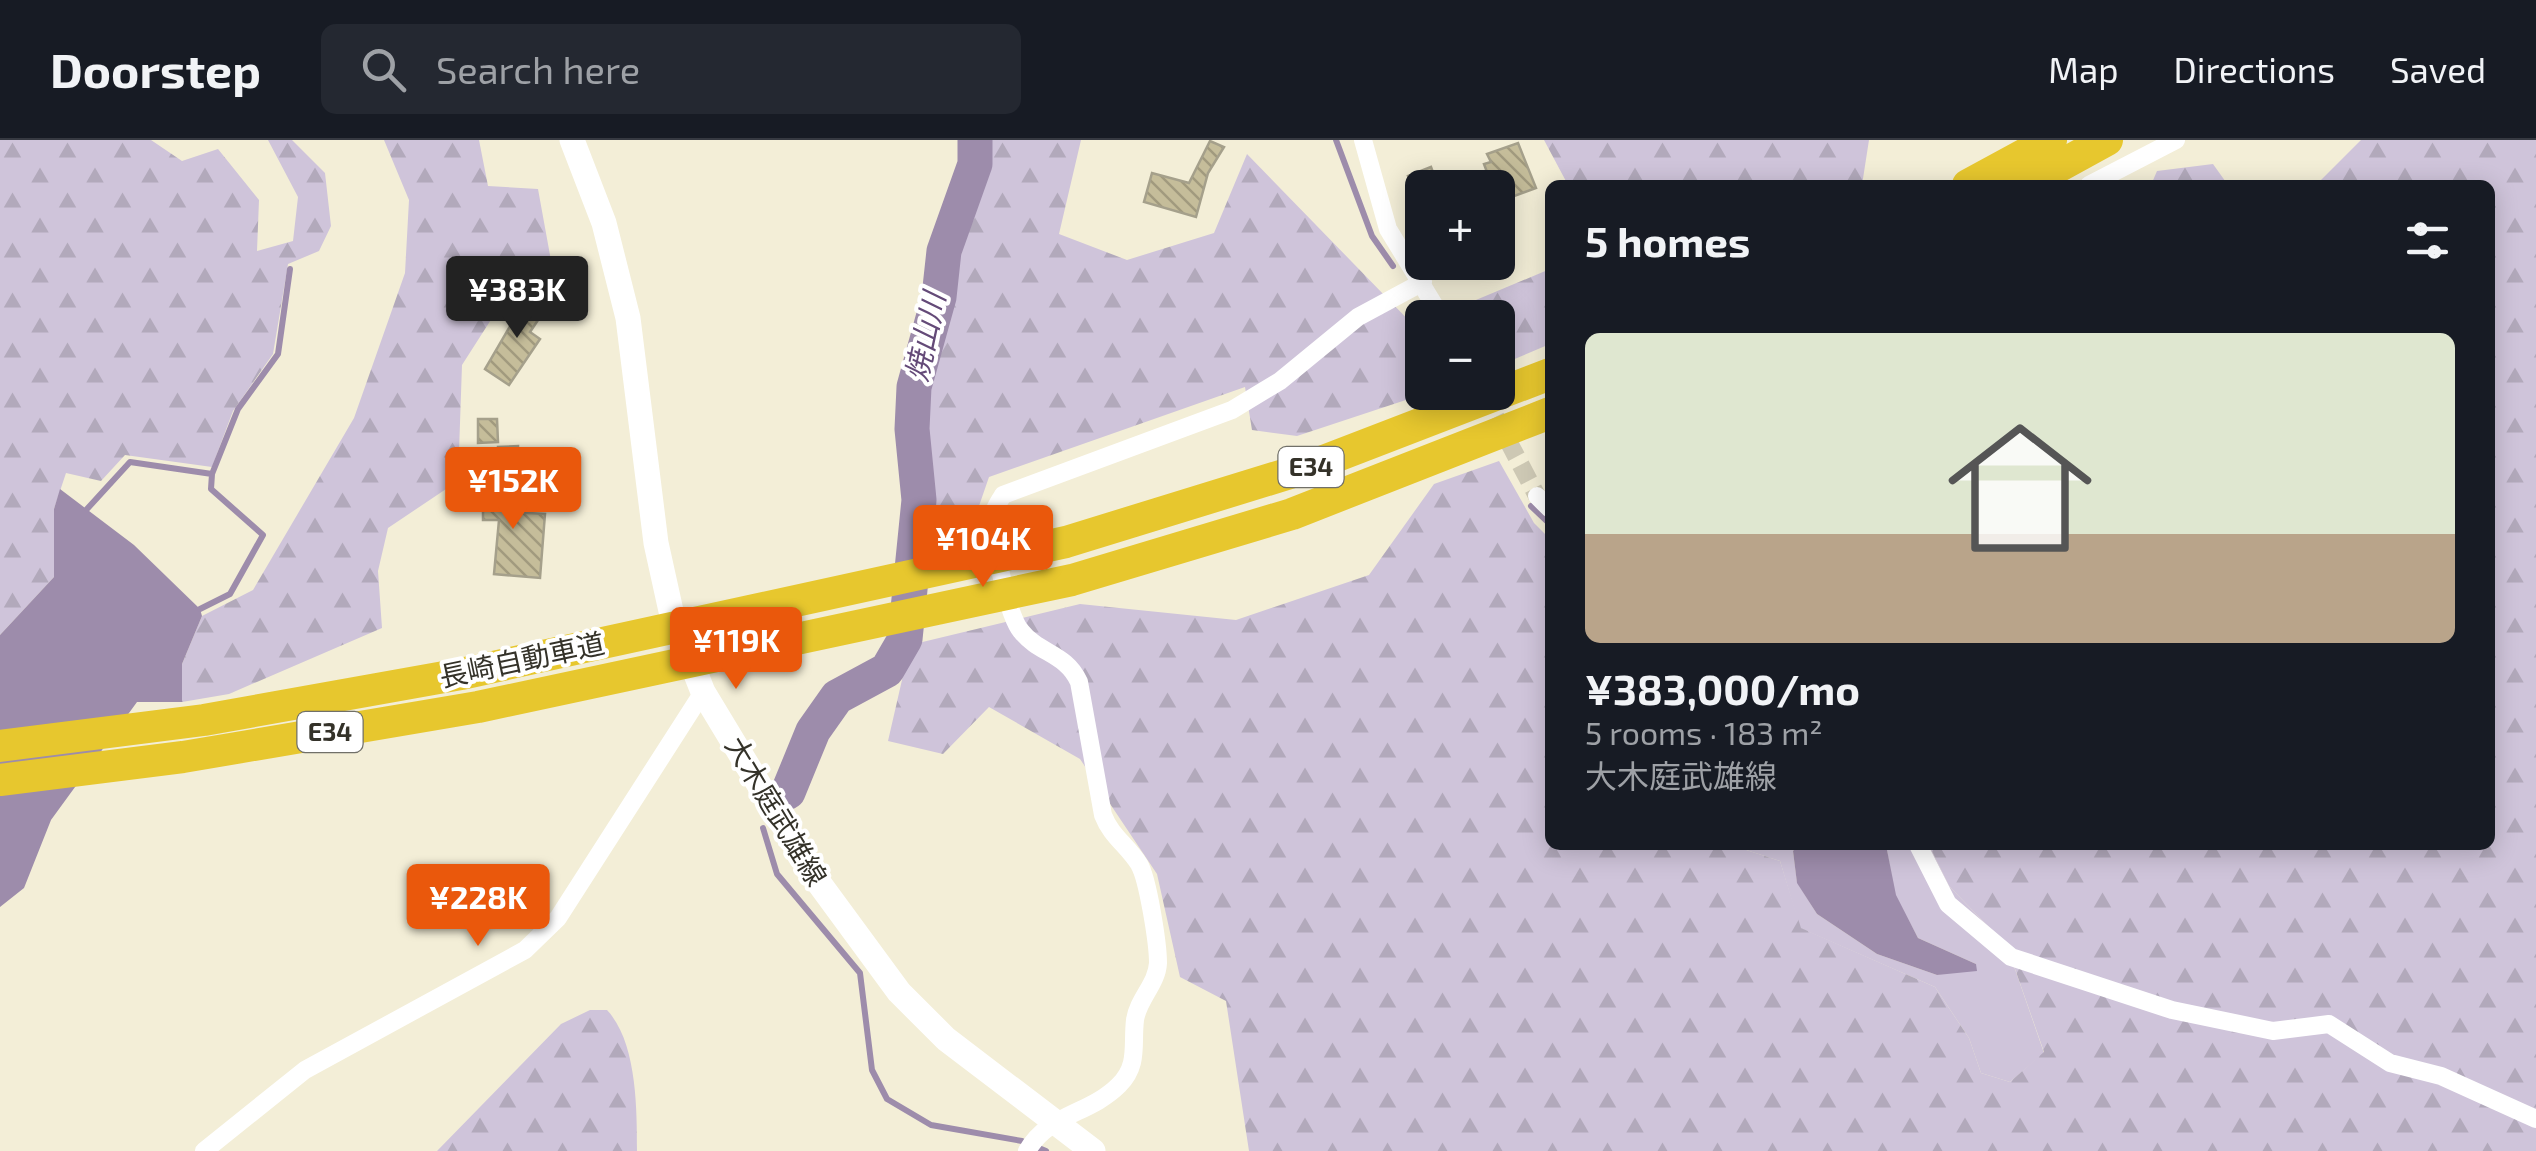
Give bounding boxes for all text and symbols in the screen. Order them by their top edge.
search box [321,24,1021,114]
text: Doorstep [50,40,261,98]
icon: search [356,42,411,97]
text: Search here [436,46,640,92]
text: Map [2048,48,2119,90]
text: Directions [2174,48,2335,90]
text: Saved [2390,48,2486,90]
map controls [1405,170,1515,410]
button: + [1405,170,1515,280]
icon: filters [2400,213,2455,268]
text: 5 homes [1585,215,1750,265]
pin: ¥383K [447,256,587,341]
text: ¥383K [468,269,566,307]
water label: 焼山川 [897,286,952,384]
button: − [1405,300,1515,410]
icon: home [1930,398,2110,578]
pin: ¥152K [443,447,583,532]
road number: E34 [1278,447,1344,487]
text: ¥152K [467,460,559,498]
pin: ¥104K [913,505,1053,590]
text: ¥104K [935,518,1031,556]
pin: ¥119K [666,607,806,692]
text: ¥119K [692,620,780,658]
street label: 長崎自動車道 [436,625,607,693]
text: ¥383,000/mo [1585,663,1860,713]
road number: E34 [298,712,362,752]
text: 5 rooms · 183 m² [1585,713,1823,751]
street label: 大木庭武雄線 [719,730,835,891]
text: 大木庭武雄線 [1585,756,1777,794]
pin: ¥228K [408,864,548,949]
text: ¥228K [429,877,527,915]

